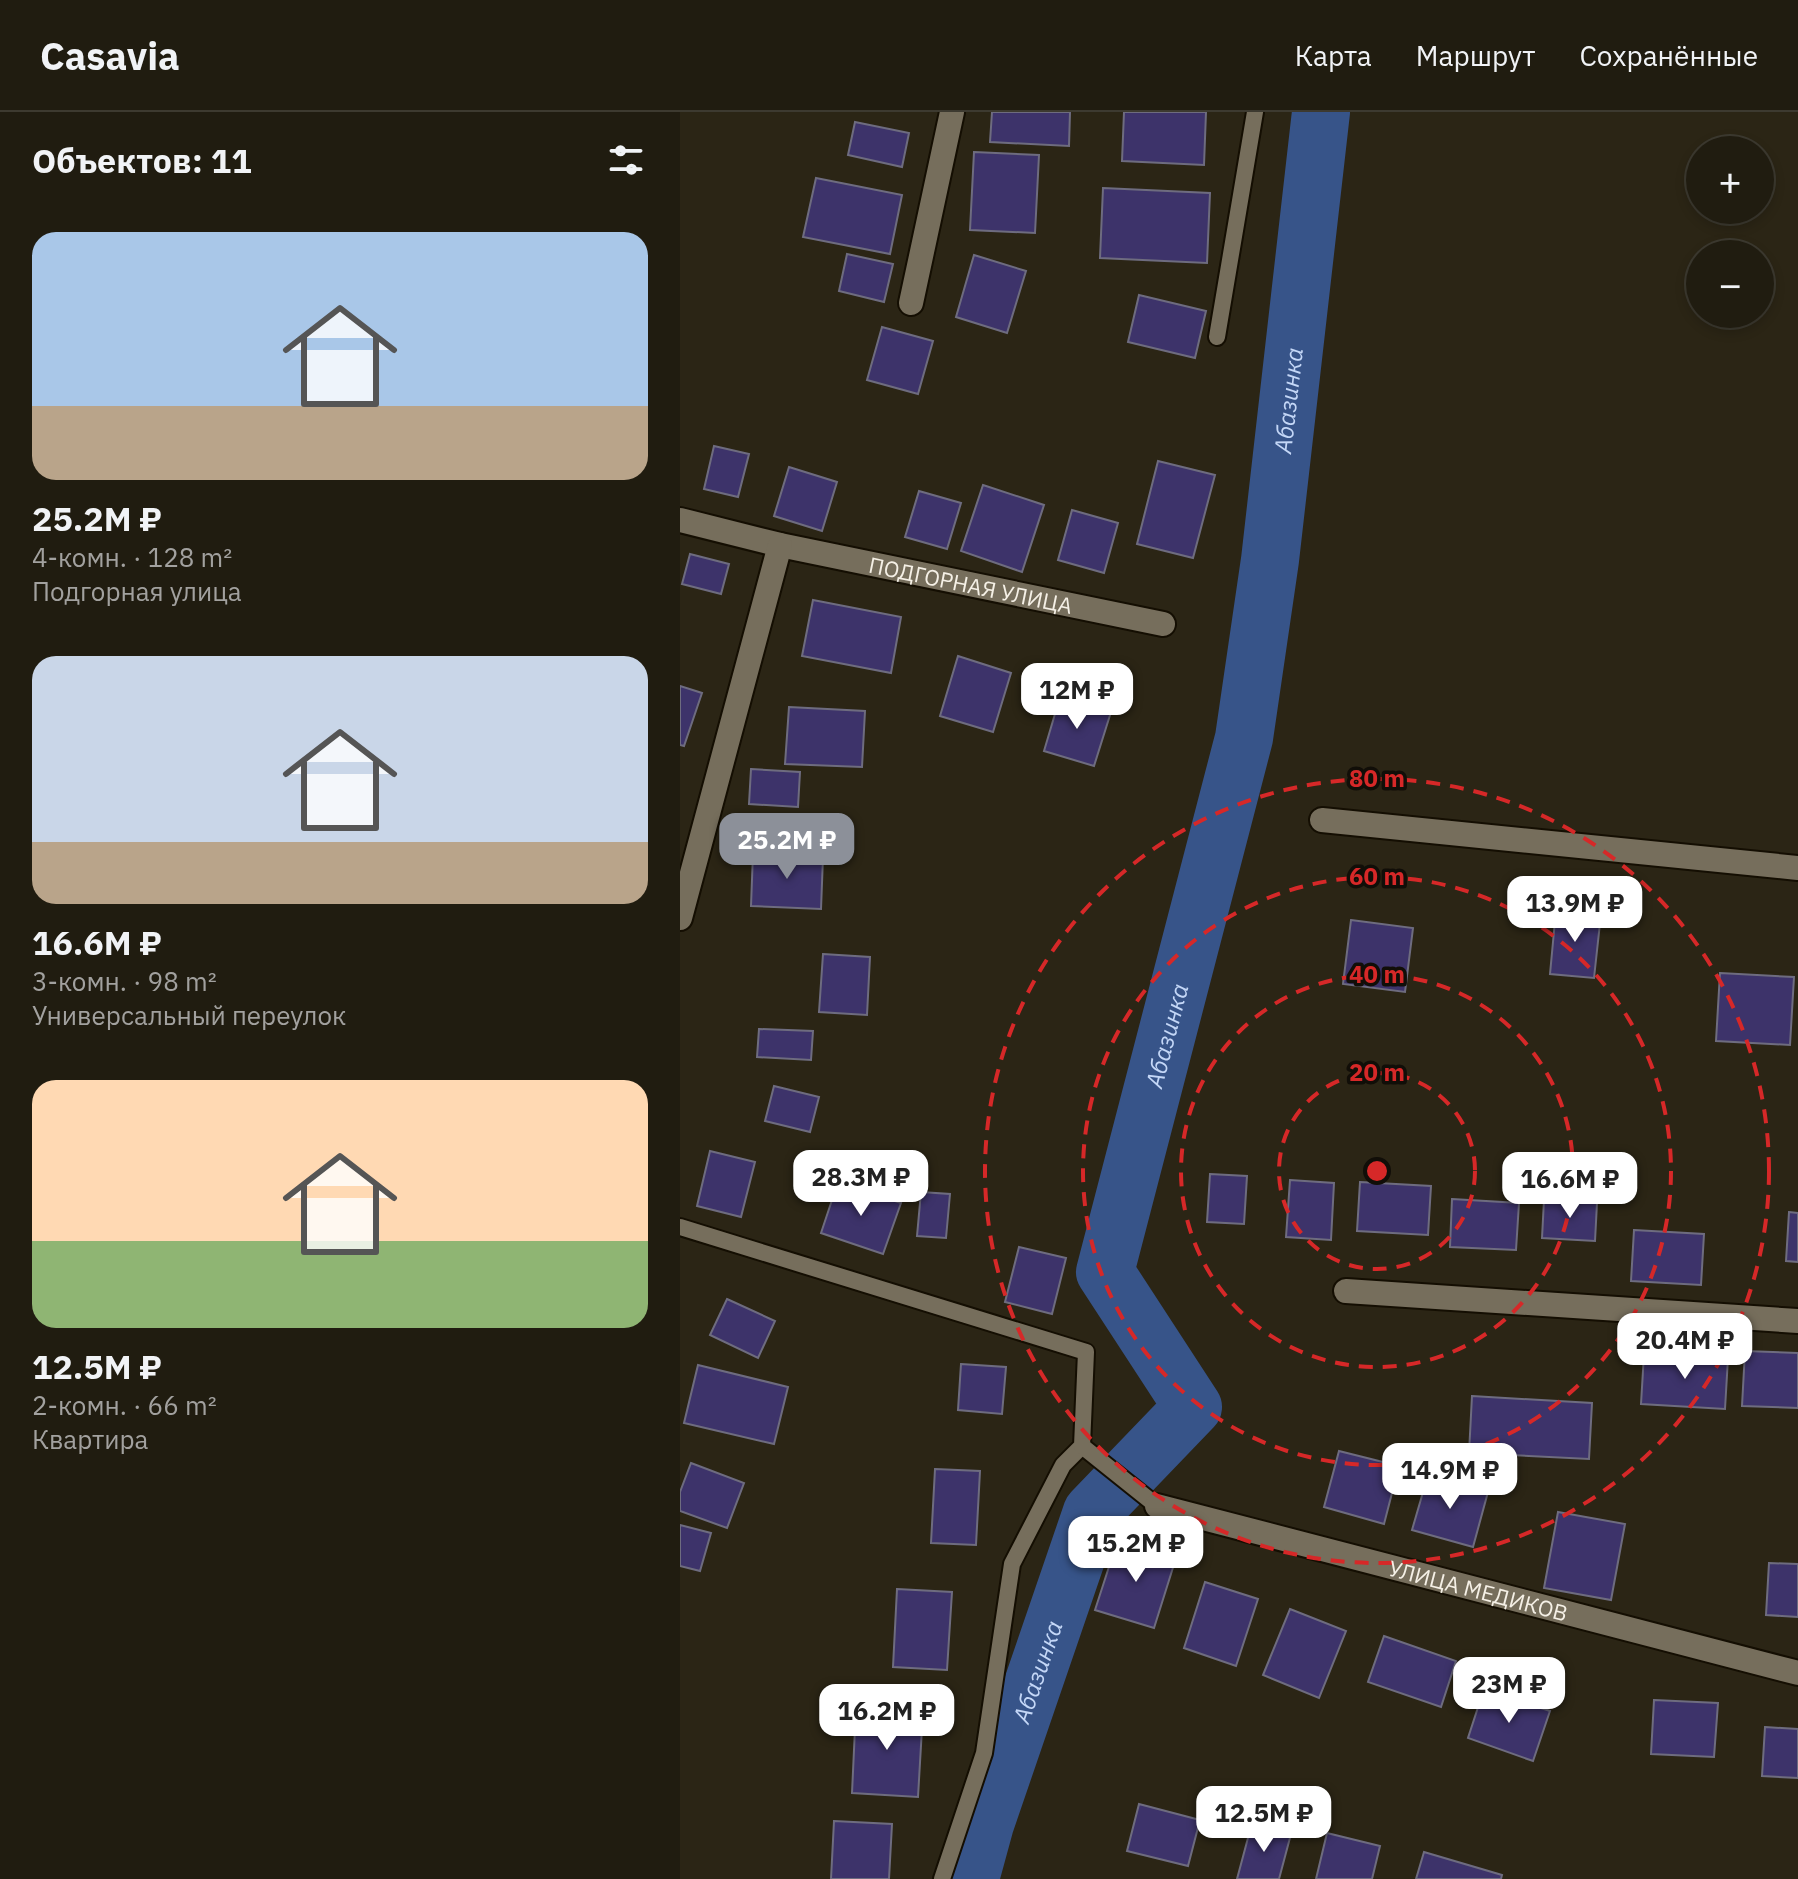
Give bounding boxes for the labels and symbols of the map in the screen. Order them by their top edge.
water label: Абазинка [1266,346,1310,456]
street label: ПОДГОРНАЯ УЛИЦА [866,549,1075,620]
pin: 12M ₽ [1021,663,1133,731]
text: 80 m [1349,762,1405,794]
pin: 25.2M ₽ [713,813,861,881]
text: 60 m [1349,860,1405,892]
pin: 13.9M ₽ [1501,876,1649,944]
text: 40 m [1349,958,1405,990]
water label: Абазинка [1137,980,1195,1092]
text: 20 m [1349,1056,1405,1088]
pin: 28.3M ₽ [787,1150,935,1218]
pin: 16.6M ₽ [1496,1152,1644,1220]
centre of rings [1363,1157,1391,1185]
pin: 20.4M ₽ [1611,1313,1759,1381]
pin: 14.9M ₽ [1376,1443,1524,1511]
pin: 15.2M ₽ [1062,1516,1210,1584]
street label: УЛИЦА МЕДИКОВ [1385,1552,1571,1627]
water label: Абазинка [1004,1616,1070,1728]
pin: 23M ₽ [1453,1657,1565,1725]
pin: 16.2M ₽ [813,1684,961,1752]
pin: 12.5M ₽ [1190,1786,1338,1854]

